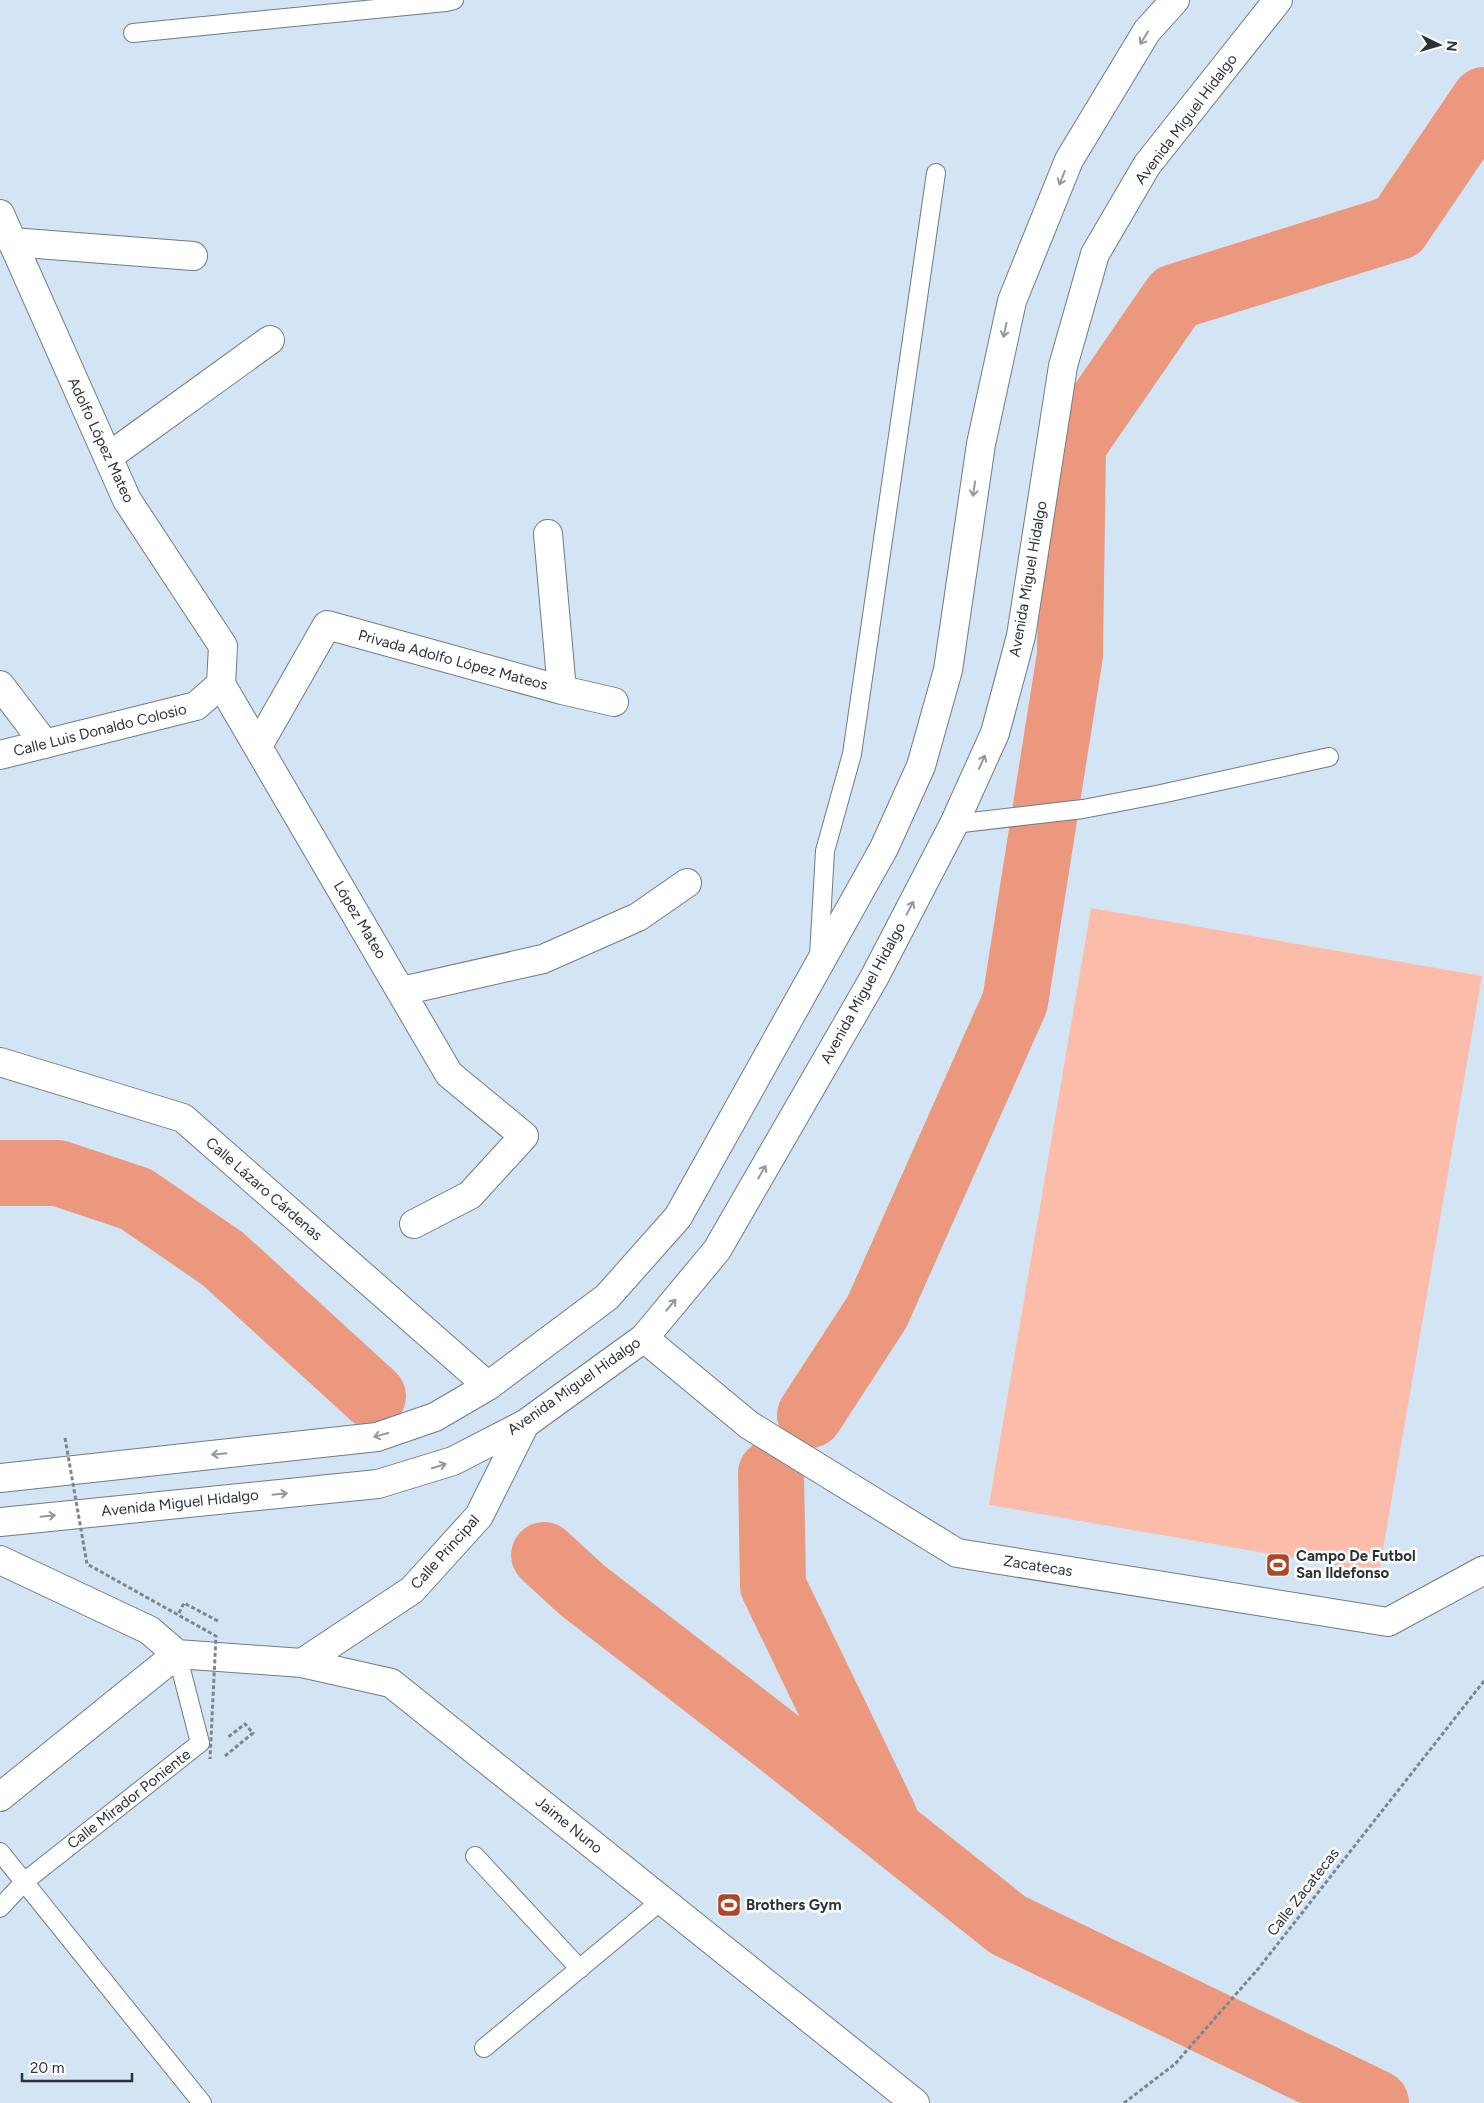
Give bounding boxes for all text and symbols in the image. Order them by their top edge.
north arrow [1414,20,1464,70]
one-way arrow [1138,30,1148,44]
text: N [1443,40,1460,52]
street label: Avenida Miguel Hidalgo [1131,50,1241,188]
one-way arrow [1057,170,1066,185]
one-way arrow [1000,321,1010,337]
street label: Adolfo López Mateo [64,374,138,506]
one-way arrow [969,481,979,497]
street label: Avenida Miguel Hidalgo [1005,499,1051,659]
street label: Privada Adolfo López Mateos [356,626,550,694]
street label: Calle Luis Donaldo Colosio [12,700,189,760]
one-way arrow [977,755,987,770]
street label: López Mateo [330,878,390,962]
one-way arrow [906,901,915,916]
street label: Avenida Miguel Hidalgo [817,919,909,1067]
street label: Calle Lázaro Cárdenas [202,1134,326,1244]
one-way arrow [758,1165,768,1180]
one-way arrow [665,1299,676,1312]
street label: Avenida Miguel Hidalgo [504,1333,644,1439]
one-way arrow [373,1431,389,1440]
one-way arrow [212,1449,228,1459]
one-way arrow [431,1460,447,1470]
street label: Avenida Miguel Hidalgo [100,1486,260,1520]
one-way arrow [272,1489,288,1499]
street label: Calle Principal [407,1511,483,1593]
one-way arrow [40,1512,56,1521]
place label: Campo De Futbol San Ildefonso [1296,1547,1416,1582]
street label: Zacatecas [1002,1552,1074,1580]
sports icon: Campo De Futbol San Ildefonso [1265,1552,1291,1578]
street label: Calle Mirador Poniente [64,1745,194,1853]
street label: Jaime Nuno [532,1793,606,1858]
street label: Calle Zacatecas [1263,1844,1343,1940]
sports icon: Brothers Gym [716,1892,742,1918]
place label: Brothers Gym [746,1896,842,1914]
scale bar [22,2050,132,2082]
text: 20 m [30,2059,64,2077]

